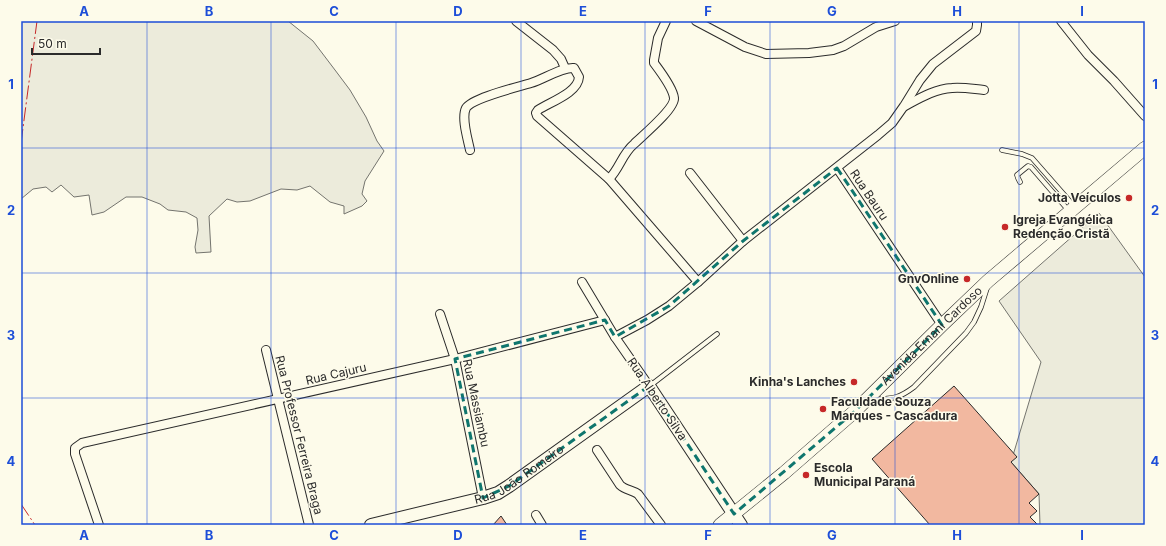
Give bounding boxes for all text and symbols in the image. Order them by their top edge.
text: A [79,3,89,19]
text: B [205,3,214,19]
text: C [329,3,339,19]
text: D [453,3,463,19]
text: E [579,3,587,19]
text: F [704,3,712,19]
text: G [827,3,837,19]
text: H [952,3,962,19]
text: I [1080,3,1084,19]
scale bar [32,30,100,56]
text: 50 m [38,36,67,51]
text: 1 [8,76,14,92]
text: 1 [1152,76,1158,92]
street label: Rua Bauru [847,166,892,223]
place label: Jotta Veículos [1038,190,1121,205]
marker: Jotta Veículos [1124,193,1134,203]
text: 2 [7,202,15,218]
text: 2 [1151,202,1159,218]
place label: Igreja Evangélica Redenção Cristã [1013,212,1113,241]
marker: Igreja Evangélica Redenção Cristã [1000,222,1010,232]
place label: GnvOnline [898,271,959,286]
marker: GnvOnline [962,274,972,284]
street label: Avenida Ernani Cardoso [877,283,985,388]
text: 3 [7,327,15,343]
text: 3 [1151,327,1159,343]
street label: Rua Professor Ferreira Braga [272,354,327,516]
street label: Rua Alberto Silva [624,355,691,443]
street label: Rua Massiambu [460,357,493,448]
street label: Rua Cajuru [304,359,368,388]
place label: Kinha's Lanches [749,374,846,389]
marker: Kinha's Lanches [849,377,859,387]
place label: Faculdade Souza Marques - Cascadura [831,394,957,423]
marker: Faculdade Souza Marques - Cascadura [818,404,828,414]
street label: Rua João Romeiro [473,441,566,507]
text: 4 [7,453,16,469]
text: 4 [1151,453,1160,469]
place label: Escola Municipal Paraná [814,460,915,489]
marker: Escola Municipal Paraná [801,470,811,480]
text: A [79,527,89,543]
text: B [205,527,214,543]
text: C [329,527,339,543]
text: D [453,527,463,543]
text: E [579,527,587,543]
text: F [704,527,712,543]
text: G [827,527,837,543]
text: H [952,527,962,543]
text: I [1080,527,1084,543]

